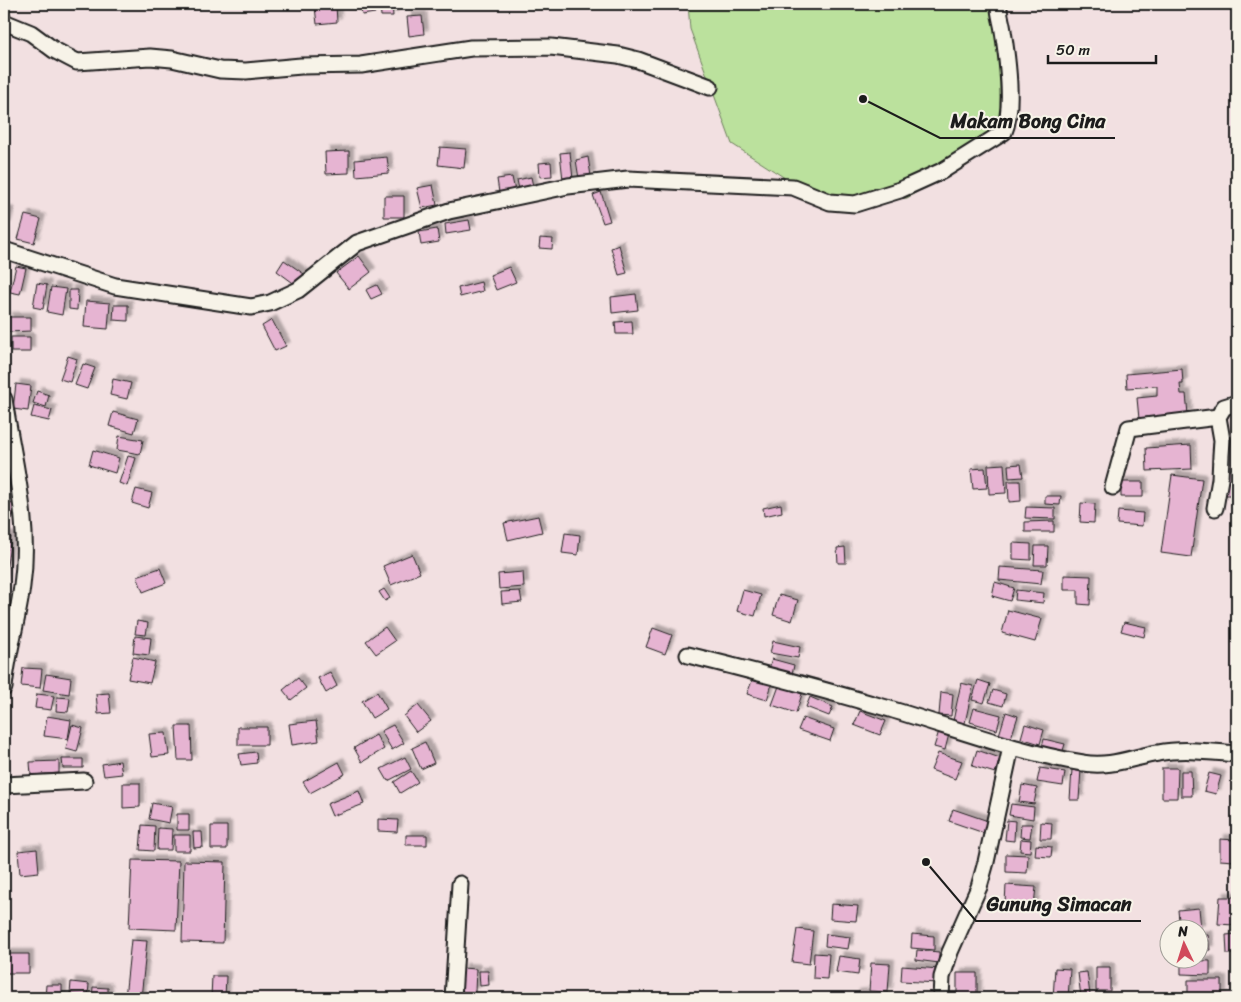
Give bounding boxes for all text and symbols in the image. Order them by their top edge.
scale bar [1048,32,1156,64]
text: 50 m [1056,37,1091,63]
callout: Makam Bong Cina [940,103,1115,138]
text: Makam Bong Cina [950,104,1106,139]
callout: Gunung Simacan [976,886,1141,921]
text: Gunung Simacan [985,887,1132,922]
text: N [1176,919,1189,944]
north arrow [1158,920,1208,970]

